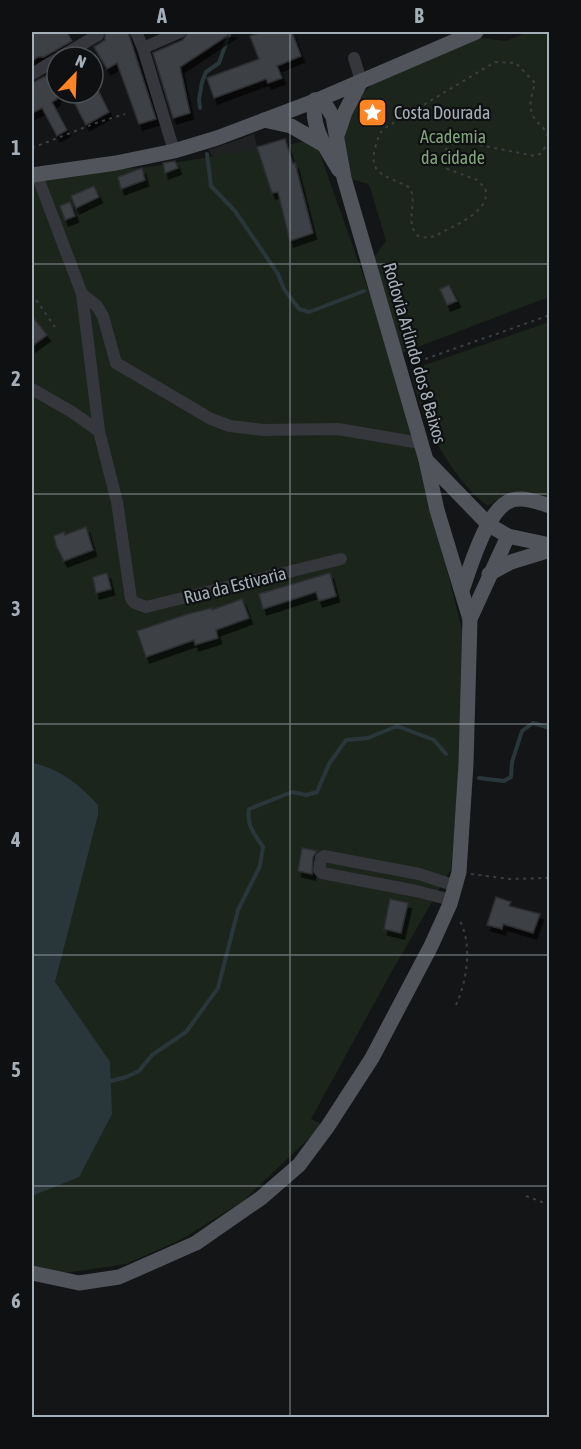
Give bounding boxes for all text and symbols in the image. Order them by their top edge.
text: A [156,4,167,27]
text: B [414,4,424,27]
north arrow [45,45,105,105]
text: N [73,51,89,71]
place icon: Costa Dourada [357,96,389,128]
place label: Costa Dourada [394,102,490,123]
park label: Academia da cidade [420,126,486,168]
text: 1 [11,136,21,159]
street label: Rodovia Arlindo dos 8 Baixos [379,260,451,446]
text: 2 [11,367,21,390]
street label: Rua da Estivaria [182,562,288,608]
text: 3 [11,597,21,620]
text: 4 [10,828,21,851]
text: 5 [11,1058,21,1081]
text: 6 [11,1289,21,1312]

